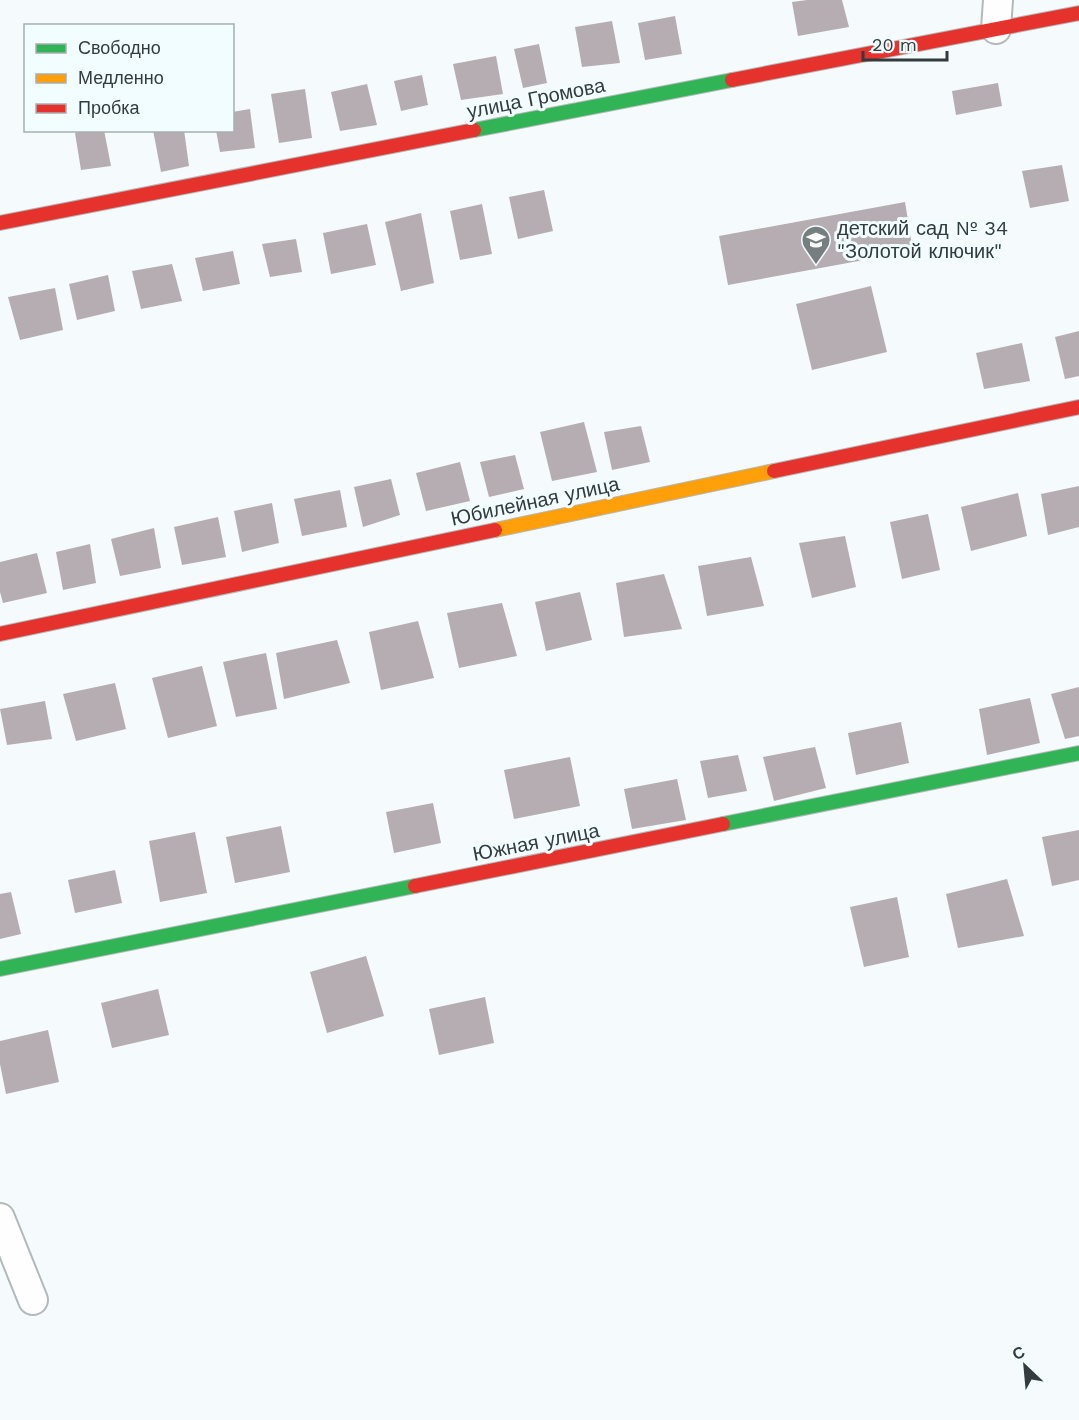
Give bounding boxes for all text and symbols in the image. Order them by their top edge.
legend [24,24,234,132]
scale bar [863,24,947,62]
text: 20 m [872,34,917,55]
text: Свободно [78,37,161,58]
text: Медленно [78,67,164,88]
street label: улица Громова [465,73,608,123]
text: Пробка [78,97,141,118]
place label: детский сад № 34 "Золотой ключик" [837,216,1008,263]
school or university icon: детский сад № 34 "Золотой ключик" [800,224,832,266]
street label: Юбилейная улица [449,471,622,531]
street label: Южная улица [471,818,602,866]
north arrow [995,1336,1055,1396]
text: С [1009,1342,1028,1364]

